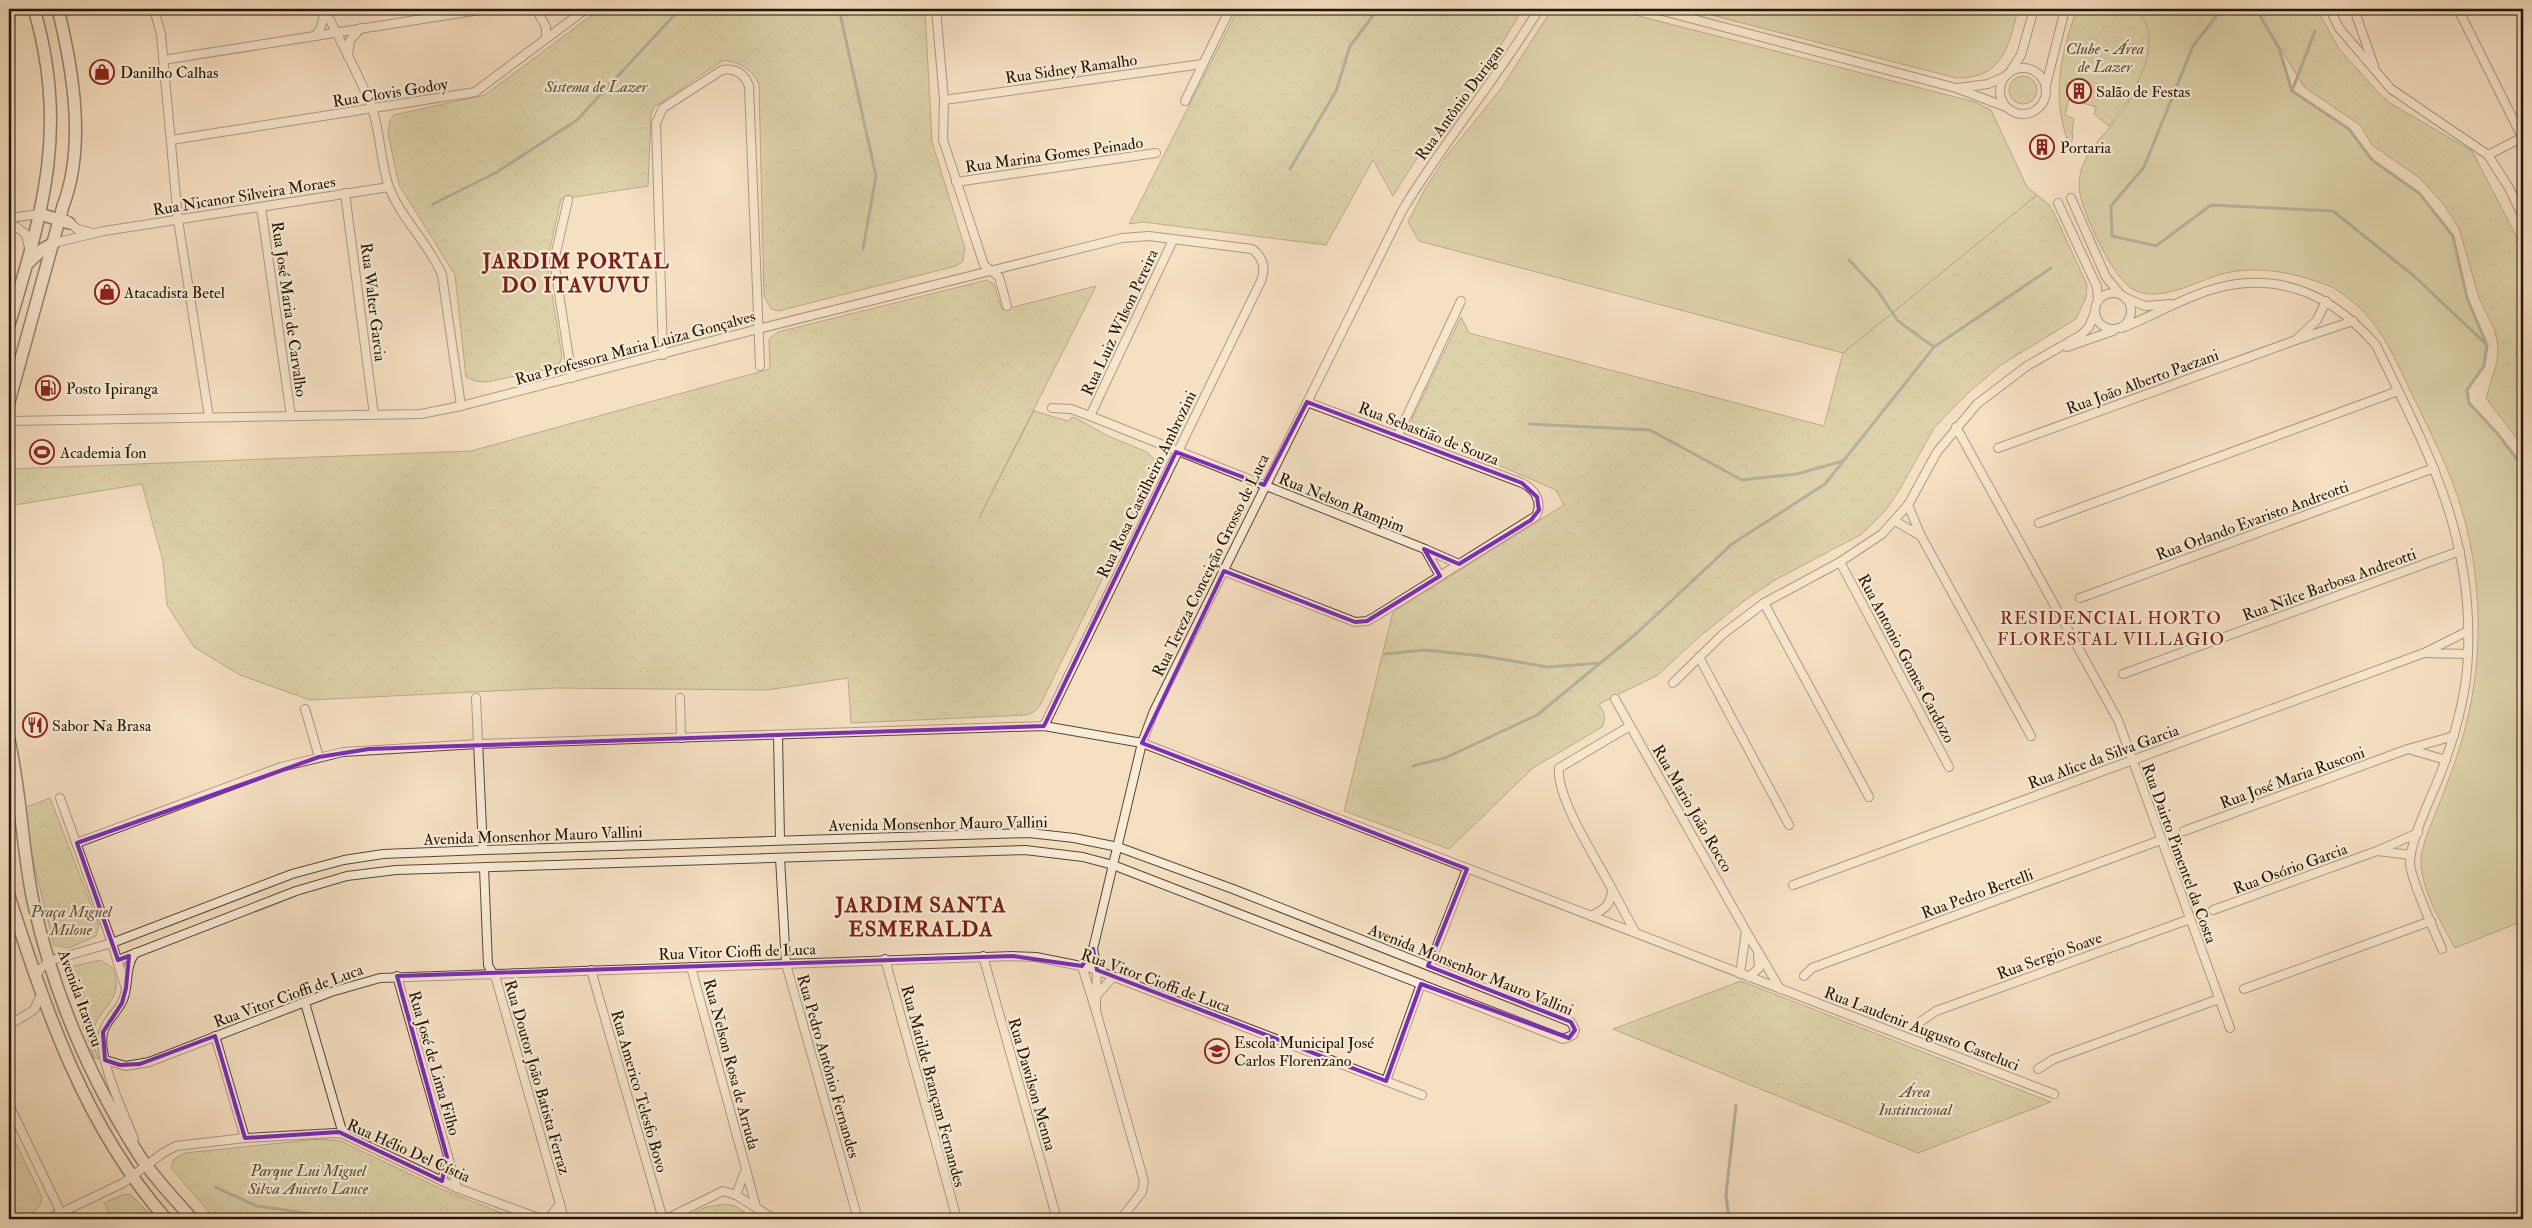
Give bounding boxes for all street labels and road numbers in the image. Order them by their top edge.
street label: Rua Antônio Durigan [1411,41,1509,164]
street label: Rua Sidney Ramalho [1004,50,1139,88]
street label: Rua Clovis Godoy [331,74,450,112]
street label: Rua Marina Gomes Peinado [964,133,1145,177]
street label: Rua Nicanor Silveira Moraes [151,172,337,220]
street label: Rua José Maria de Carvalho [266,220,311,399]
street label: Rua Walter Garcia [356,242,390,363]
street label: Rua Luiz Wilson Pereira [1077,246,1163,399]
street label: Rua Professora Maria Luiza Gonçalves [513,306,758,390]
street label: Rua João Alberto Paezani [2063,345,2222,420]
street label: Rua Rosa Castilheiro Ambrozini [1093,388,1201,581]
street label: Rua Sebastião de Souza [1355,398,1502,470]
street label: Rua Tereza Conceição Grosso de Luca [1148,450,1274,680]
street label: Rua Nelson Rampim [1275,469,1408,538]
street label: Rua Orlando Evaristo Andreotti [2153,477,2352,565]
street label: Rua Nilce Barbosa Andreotti [2240,544,2419,626]
street label: Rua Antonio Gomes Cardozo [1853,571,1959,747]
street label: Rua Alice da Silva Garcia [2025,720,2182,794]
street label: Rua Mario João Rocco [1647,741,1737,876]
street label: Rua José Maria Rusconi [2217,742,2368,814]
street label: Rua Dairto Pimentel da Costa [2137,761,2221,946]
street label: Avenida Monsenhor Mauro Vallini [827,812,1048,836]
street label: Avenida Monsenhor Mauro Vallini [422,822,643,850]
street label: Rua Osório Garcia [2230,839,2351,899]
street label: Rua Pedro Bertelli [1919,864,2036,923]
street label: Avenida Monsenhor Mauro Vallini [1364,919,1576,1020]
street label: Rua Sergio Soave [1994,928,2105,984]
street label: Rua Vitor Cioffi de Luca [658,939,817,965]
street label: Rua Vitor Cioffi de Luca [1078,945,1234,1017]
street label: Avenida Itavuvu [53,946,107,1049]
street label: Rua Vitor Cioffi de Luca [211,959,366,1032]
street label: Rua Pedro Antônio Fernandes [792,972,864,1160]
street label: Rua Doutor João Batista Ferraz [499,977,575,1178]
street label: Rua Nelson Rosa de Arruda [699,977,764,1152]
street label: Rua Laudenir Augusto Casteluci [1821,982,2022,1075]
street label: Rua Matilde Brançam Fernandes [896,983,970,1189]
street label: Rua José de Lima Filho [403,989,464,1138]
street label: Rua Americo Telesfo Bovo [606,1008,672,1175]
street label: Rua Dawilson Menna [1004,1016,1061,1153]
street label: Rua Hélio Del Cístia [344,1115,474,1187]

